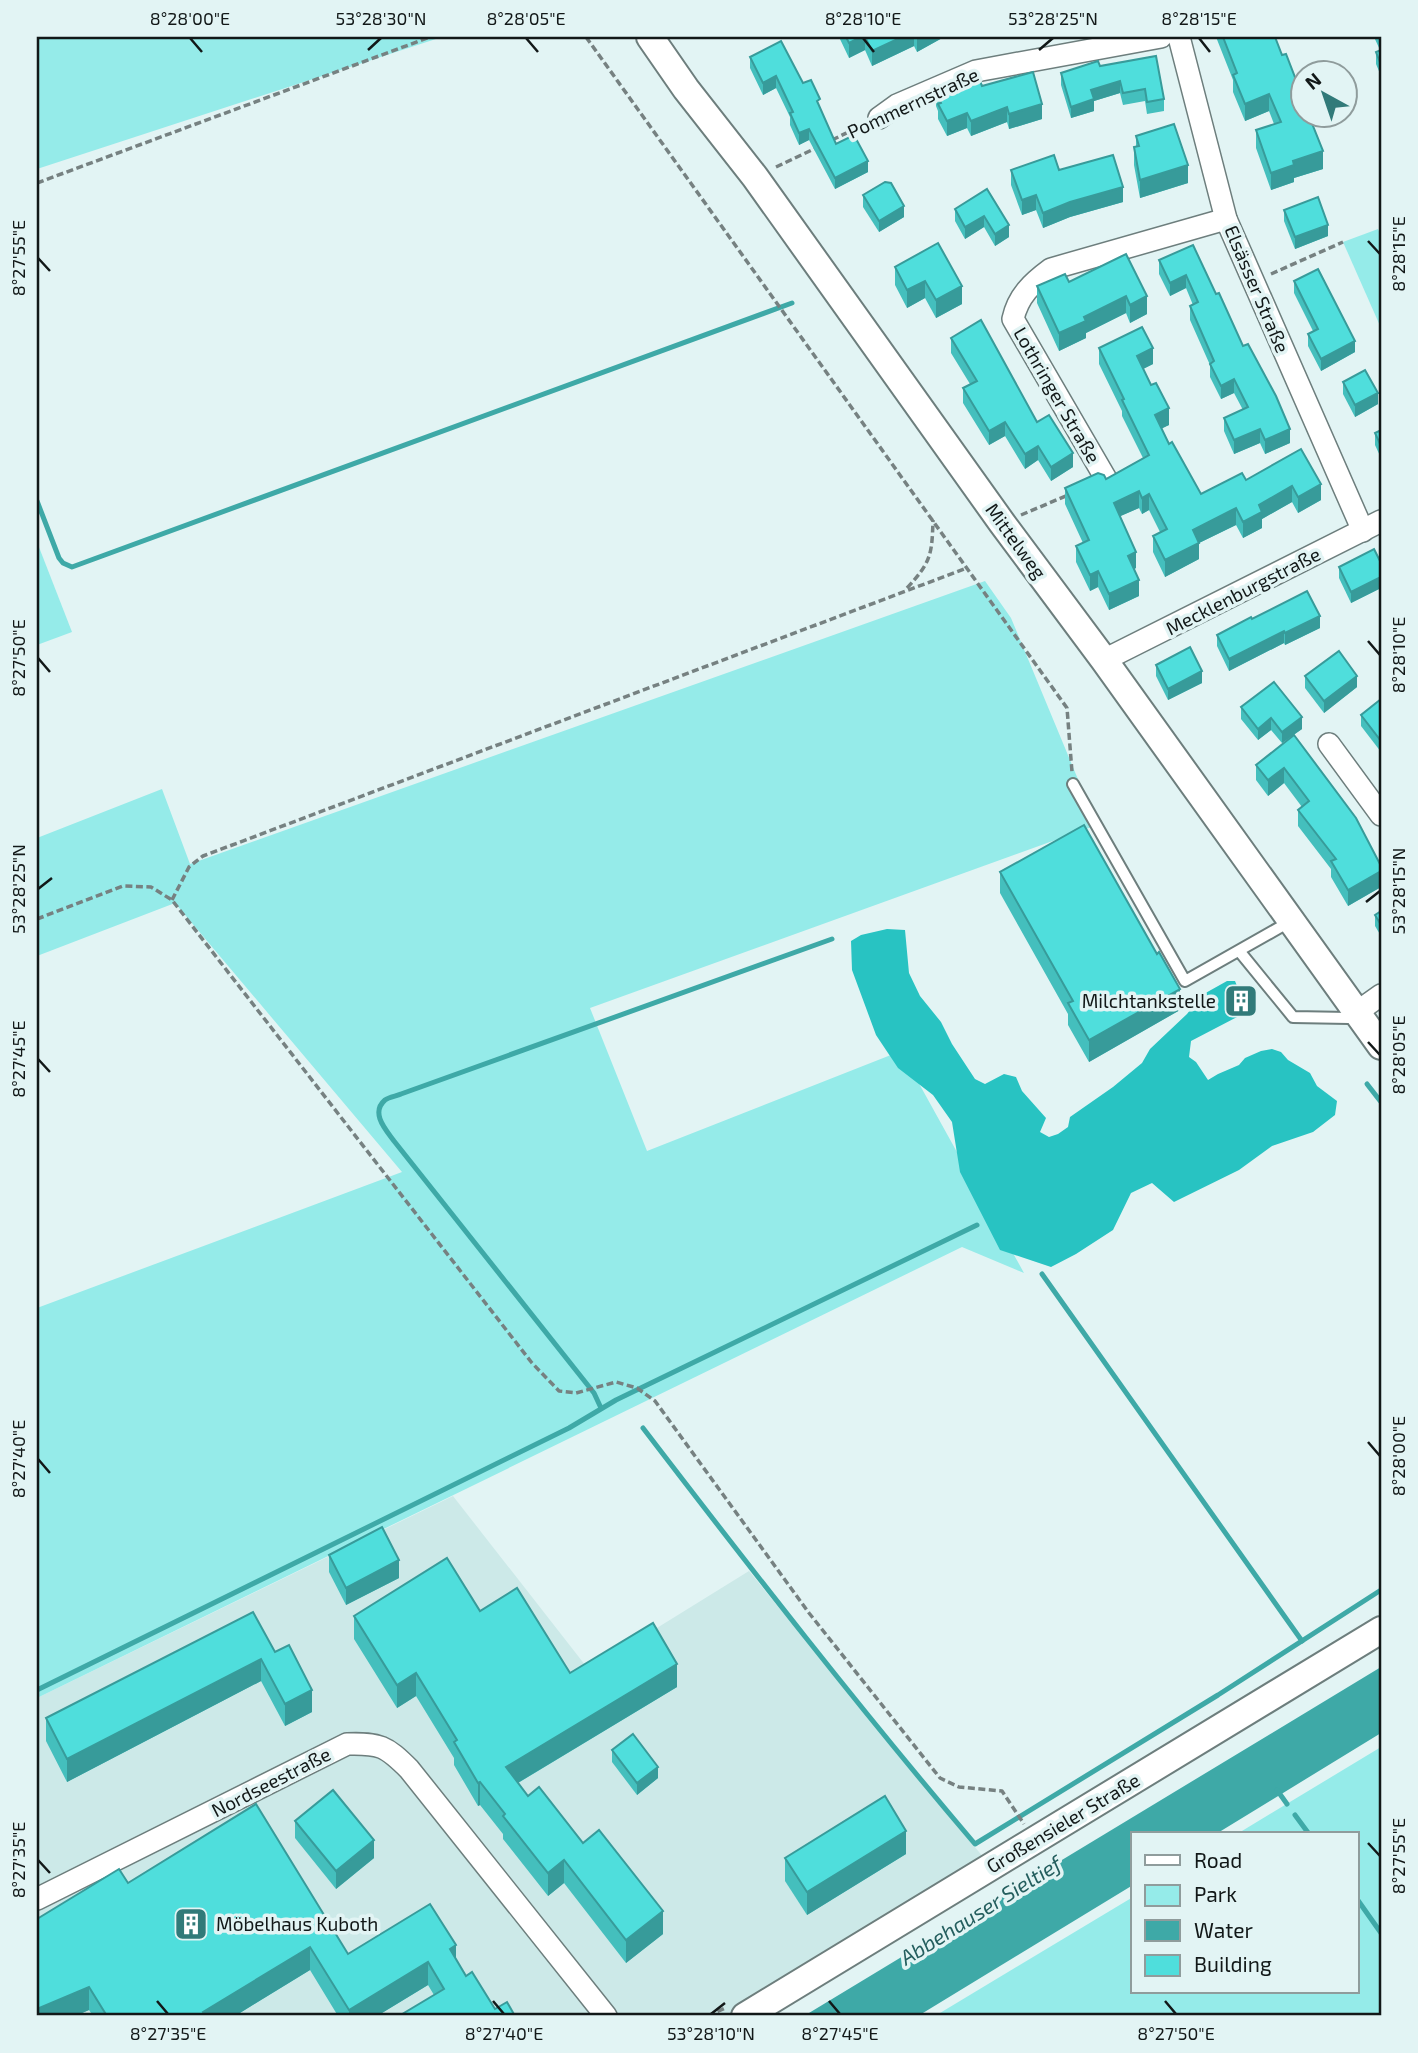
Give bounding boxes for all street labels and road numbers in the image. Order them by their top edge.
street label: Pommernstraße [844,62,982,143]
street label: Elsässer Straße [1220,222,1295,356]
street label: Lothringer Straße [1009,323,1106,467]
street label: Mittelweg [981,498,1052,583]
street label: Mecklenburgstraße [1162,542,1324,640]
street label: Nordseestraße [207,1742,334,1821]
street label: Großensieler Straße [982,1768,1144,1877]

